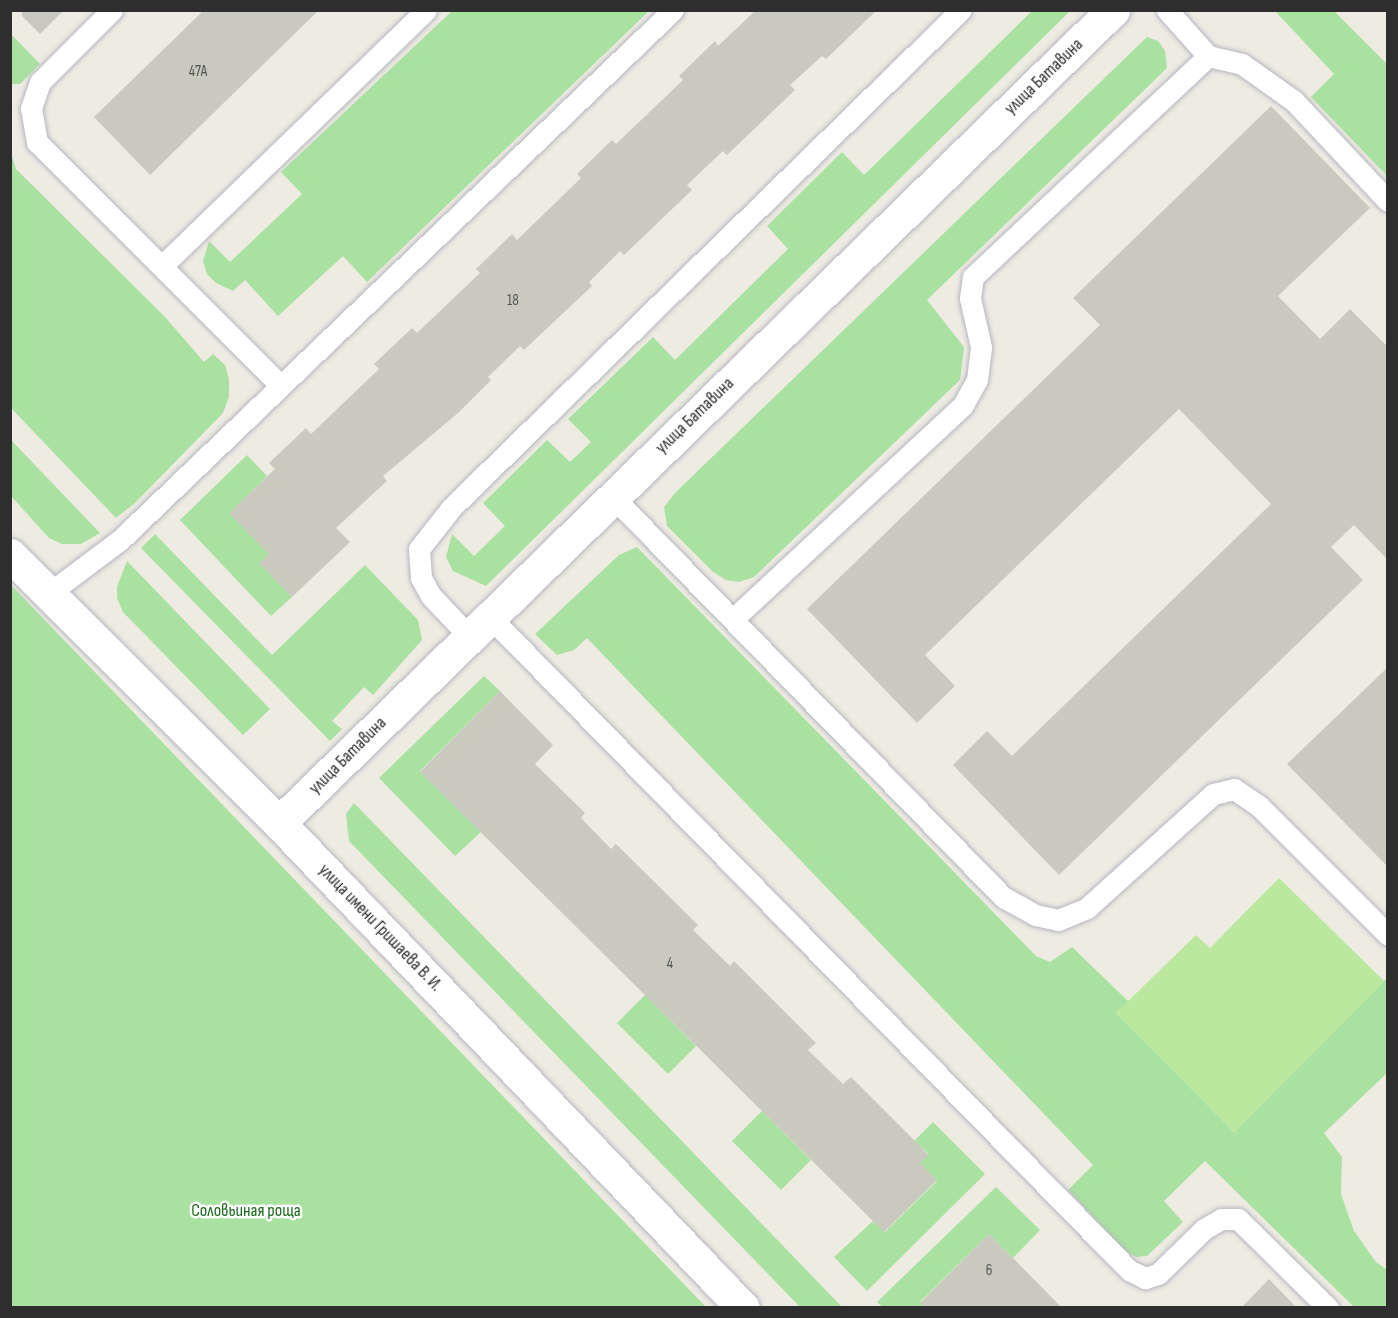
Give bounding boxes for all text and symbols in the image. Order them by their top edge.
street label: улица Батавина [1000,34,1088,120]
house number: 47А [189,63,207,81]
house number: 18 [507,292,519,310]
street label: улица Батавина [651,373,739,459]
street label: улица Батавина [305,713,391,799]
street label: улица имени Гришаева В. И. [314,860,446,996]
house number: 4 [667,955,673,973]
park label: Соловьиная роща [191,1200,301,1222]
house number: 6 [986,1262,992,1280]

